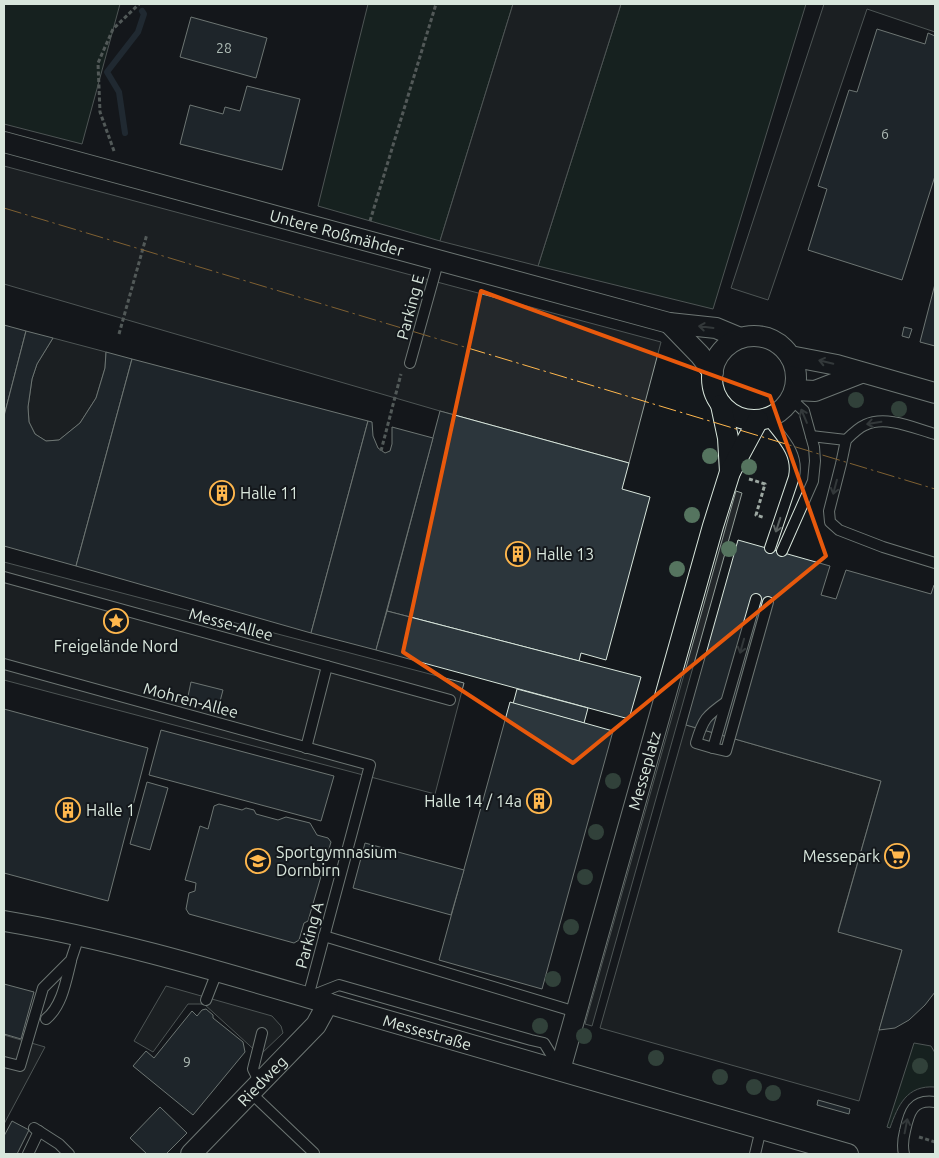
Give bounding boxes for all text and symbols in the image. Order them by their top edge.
house number: 28 [216,40,232,56]
house number: 6 [881,126,889,142]
street label: Untere Roßmähder [268,206,406,259]
street label: Parking E [393,272,427,342]
one-way arrow [698,322,714,332]
one-way arrow [818,357,834,366]
one-way arrow [798,409,808,424]
one-way arrow [867,418,883,428]
one-way arrow [830,479,839,495]
building icon: Halle 11 [209,480,235,506]
place label: Halle 11 [240,484,298,502]
one-way arrow [773,517,782,532]
building icon: Halle 13 [505,541,531,567]
place label: Halle 13 [536,545,594,563]
street label: Messe-Allee [187,604,275,644]
place icon: Freigelände Nord [103,608,129,634]
place label: Freigelände Nord [54,637,178,655]
one-way arrow [737,637,747,653]
street label: Mohren-Allee [142,679,240,721]
street label: Messeplatz [625,729,664,812]
building icon: Halle 14 / 14a [526,788,552,814]
place label: Halle 14 / 14a [424,792,522,810]
building icon: Halle 1 [55,797,81,823]
place label: Halle 1 [86,801,135,819]
place label: Sportgymnasium Dornbirn [276,843,397,879]
supermarket icon: Messepark [884,843,910,869]
place label: Messepark [803,847,880,865]
school or university icon: Sportgymnasium Dornbirn [245,848,271,874]
street label: Parking A [291,899,327,970]
street label: Messestraße [381,1011,474,1054]
street label: Riedweg [234,1052,290,1109]
house number: 9 [183,1054,191,1070]
one-way arrow [902,1118,911,1134]

